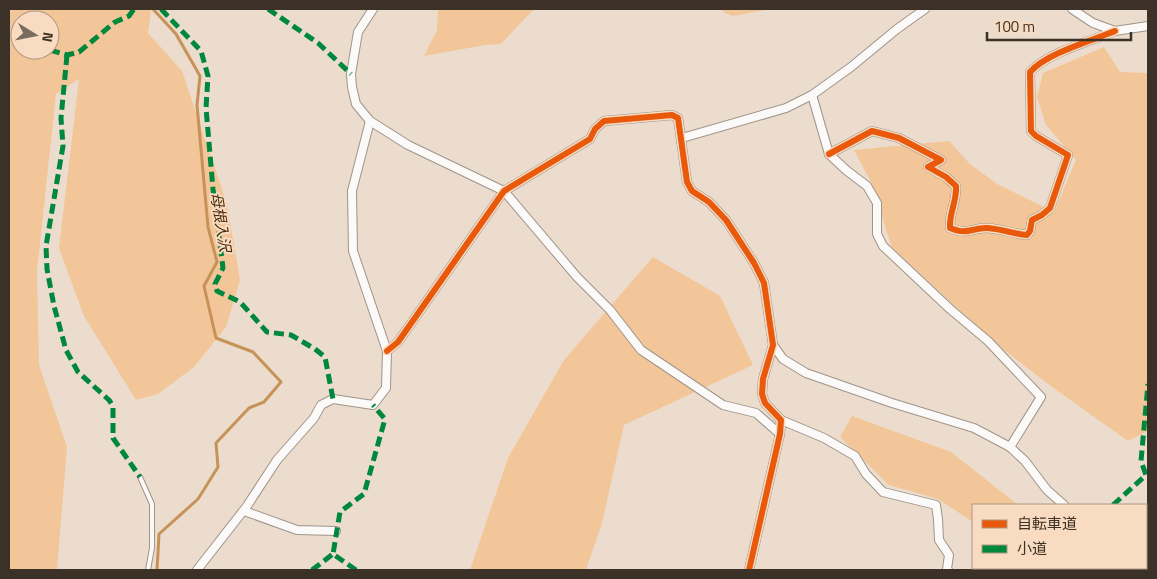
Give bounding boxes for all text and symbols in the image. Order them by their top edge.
north arrow [10,10,60,60]
scale bar [987,10,1131,42]
text: 100 m [994,15,1035,38]
text: N [37,31,59,44]
water label: 母根入沢 [205,191,237,255]
legend [972,504,1147,569]
text: 自転車道 [1017,512,1077,535]
text: 小道 [1017,537,1047,560]

